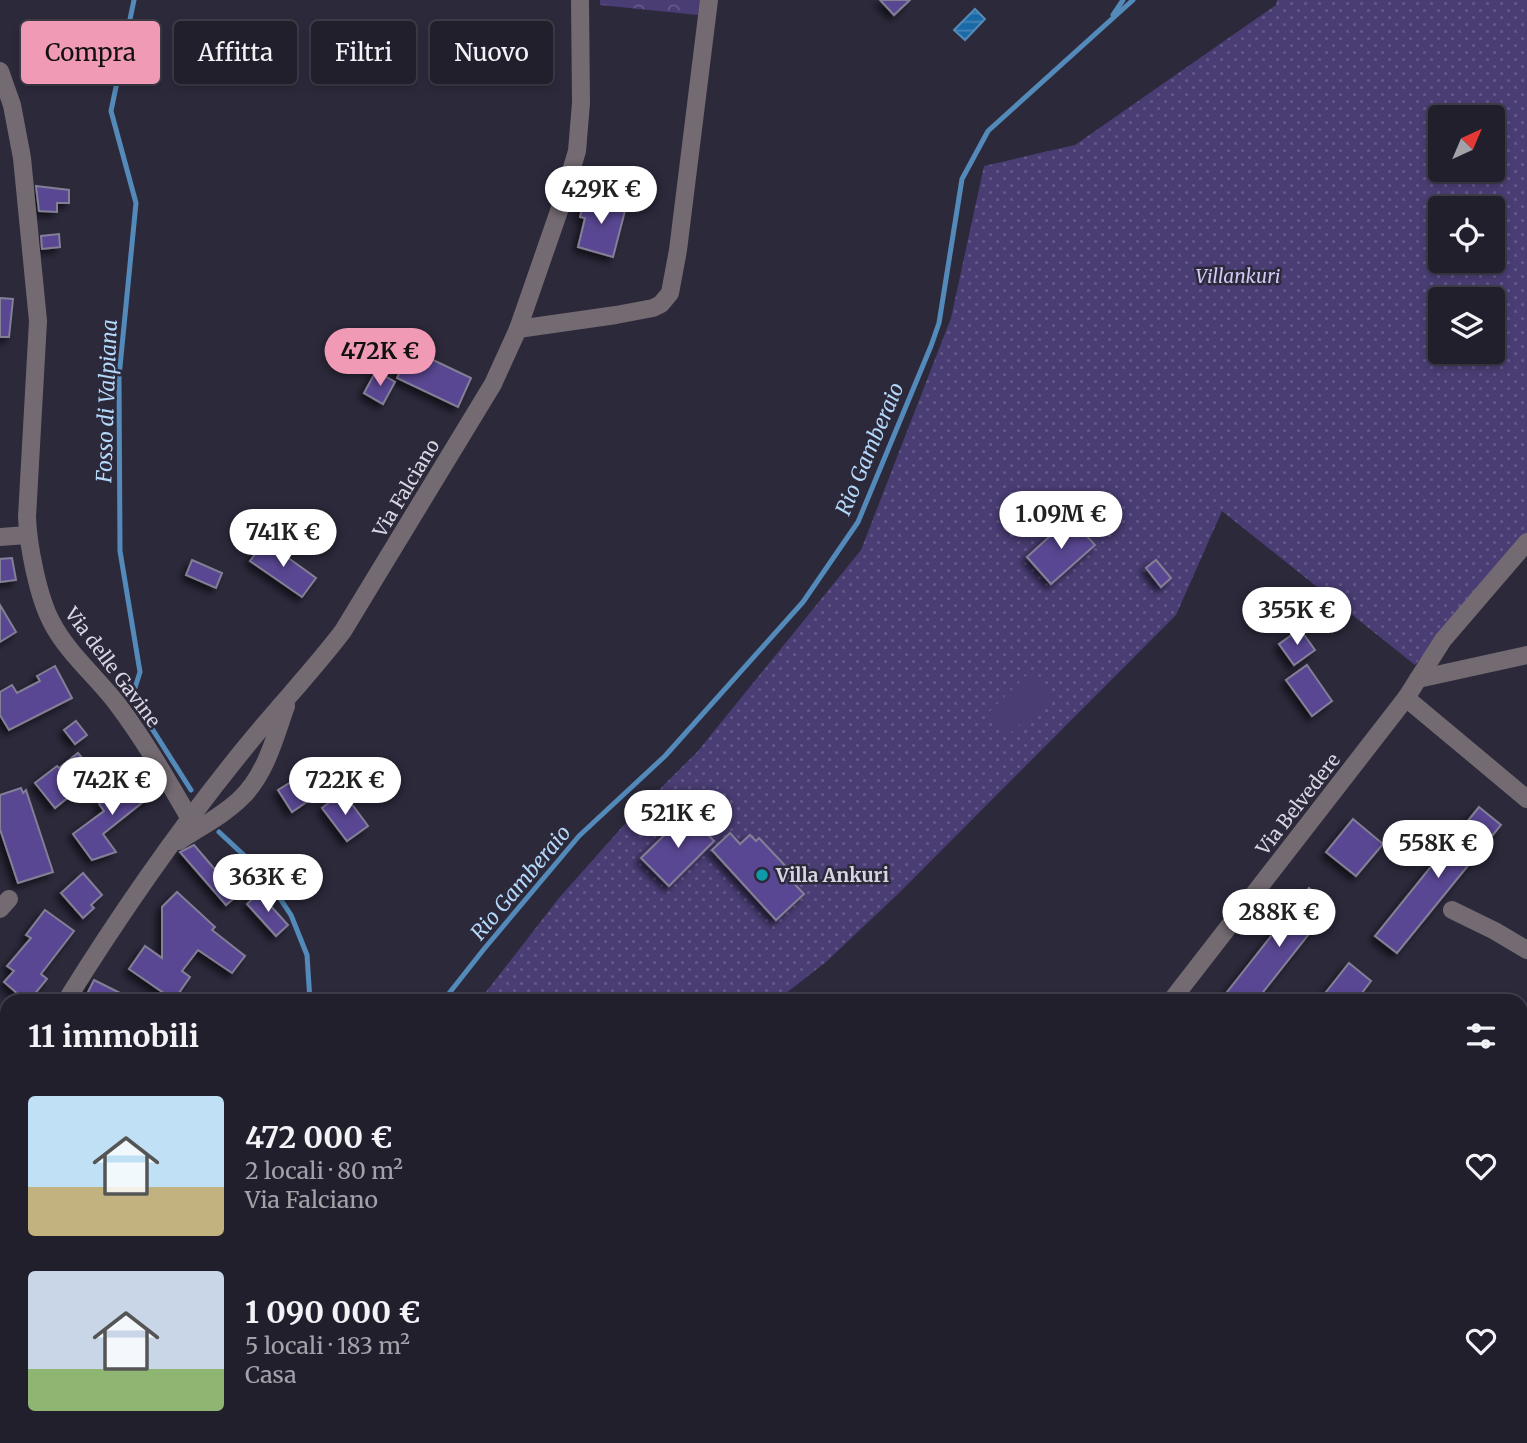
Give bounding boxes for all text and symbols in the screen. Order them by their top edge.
chip: Compra [21,21,160,84]
chip: Affitta [174,21,297,84]
chip: Filtri [311,21,416,84]
chip: Nuovo [430,21,553,84]
north arrow [1428,105,1505,182]
map controls [1428,105,1505,364]
pin: 429K € [544,166,658,226]
text: 429K € [561,174,641,203]
button: locate [1428,196,1505,273]
park label: Villankuri [1196,264,1280,288]
button: layers [1428,287,1505,364]
water label: Fosso di Valpiana [90,319,123,484]
pin: 472K € [323,328,437,388]
text: 472K € [341,336,419,365]
water label: Rio Gamberaio [829,378,910,519]
street label: Via Falciano [367,435,445,542]
pin: 1.09M € [996,491,1126,551]
text: 1.09M € [1015,499,1107,528]
pin: 741K € [226,510,340,569]
text: 741K € [246,517,320,546]
pin: 355K € [1240,588,1354,647]
text: 355K € [1258,595,1336,624]
street label: Via delle Gavine [59,601,166,732]
street label: Via Belvedere [1250,748,1345,860]
pin: 742K € [55,758,169,817]
pin: 722K € [288,758,402,817]
text: 742K € [73,765,151,794]
text: 722K € [305,765,385,794]
pin: 521K € [621,790,735,850]
text: 521K € [640,798,716,827]
water label: Rio Gamberaio [465,820,577,946]
pin: 558K € [1381,820,1495,880]
text: 558K € [1398,828,1478,857]
pin: 363K € [211,855,325,914]
text: 363K € [229,862,307,891]
place label: Villa Ankuri [775,863,889,887]
marker: Villa Ankuri [754,867,770,883]
pin: 288K € [1222,890,1336,949]
text: 288K € [1238,897,1320,926]
text: 11 immobili [28,1017,199,1055]
icon: filters [1462,1017,1500,1055]
text: 472 000 € [245,1118,393,1156]
icon: home [84,1124,168,1208]
icon: heart [1462,1147,1500,1185]
text: 2 locali · 80 m² [245,1156,403,1185]
text: Via Falciano [245,1185,378,1214]
text: 1 090 000 € [245,1293,421,1331]
icon: home [84,1299,168,1383]
icon: heart [1462,1322,1500,1360]
text: 5 locali · 183 m² [245,1331,410,1360]
text: Casa [245,1360,297,1389]

